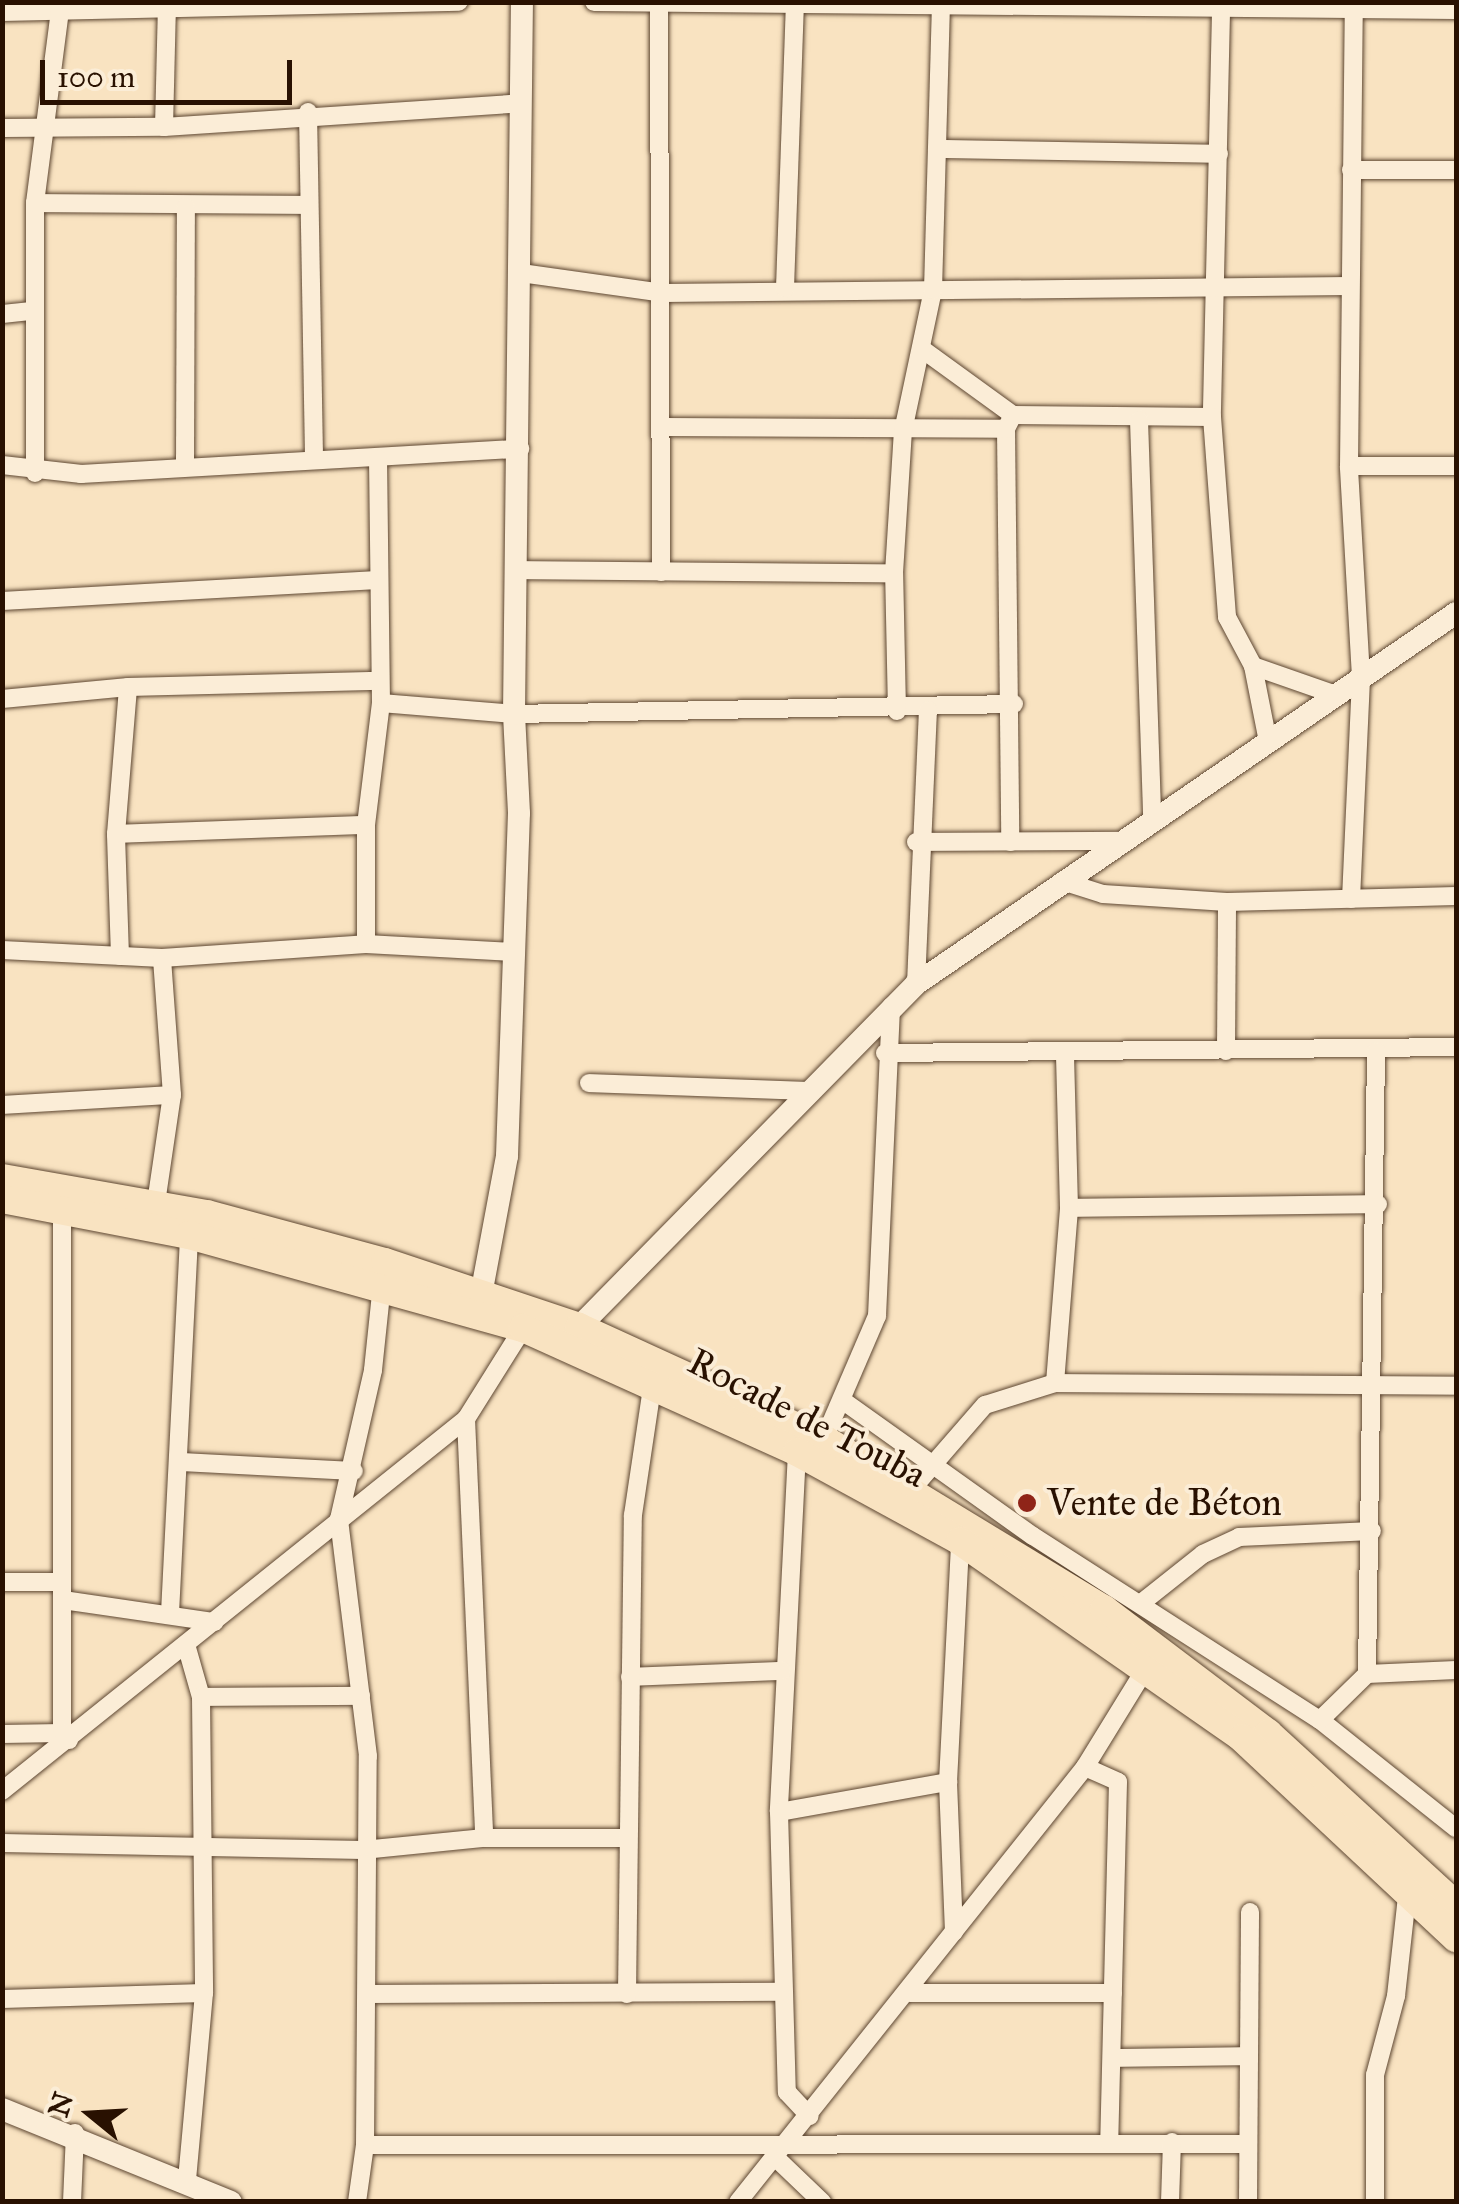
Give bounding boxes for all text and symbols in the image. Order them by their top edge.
scale bar [45,40,298,102]
text: 100 m [57,59,135,95]
street label: Rocade de Touba [680,1338,934,1498]
place label: Vente de Béton [1047,1480,1282,1526]
marker: Vente de Béton [1016,1492,1038,1514]
north arrow [40,2064,140,2164]
text: N [41,2088,81,2121]

